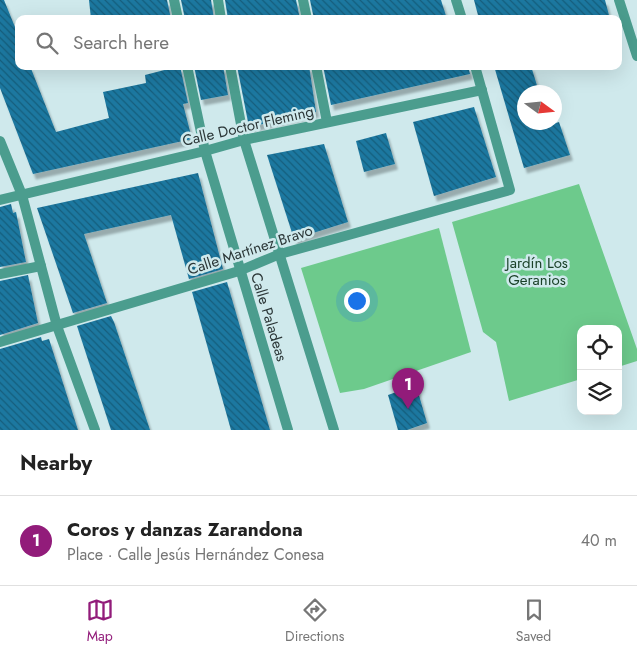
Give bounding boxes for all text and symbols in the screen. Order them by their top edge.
search box [15,15,622,70]
icon: search [33,29,61,57]
text: Search here [73,29,169,56]
north arrow [517,85,562,130]
street label: Calle Doctor Fleming [180,100,316,152]
street label: Calle Martínez Bravo [184,219,316,281]
park label: Jardín Los Geranios [504,252,568,291]
street label: Calle Paladeas [245,270,293,364]
your location [344,288,370,314]
map controls [577,325,622,415]
button: locate [577,325,622,370]
pin: 1 [392,368,424,409]
button: layers [577,370,622,415]
text: Nearby [20,448,92,478]
text: Coros y danzas Zarandona [67,516,303,543]
text: 1 [32,529,40,552]
text: 40 m [581,529,617,552]
text: Place · Calle Jesús Hernández Conesa [67,543,324,566]
tab: Map [86,596,114,646]
tab: Directions [285,596,344,646]
tab: Saved [516,596,551,646]

